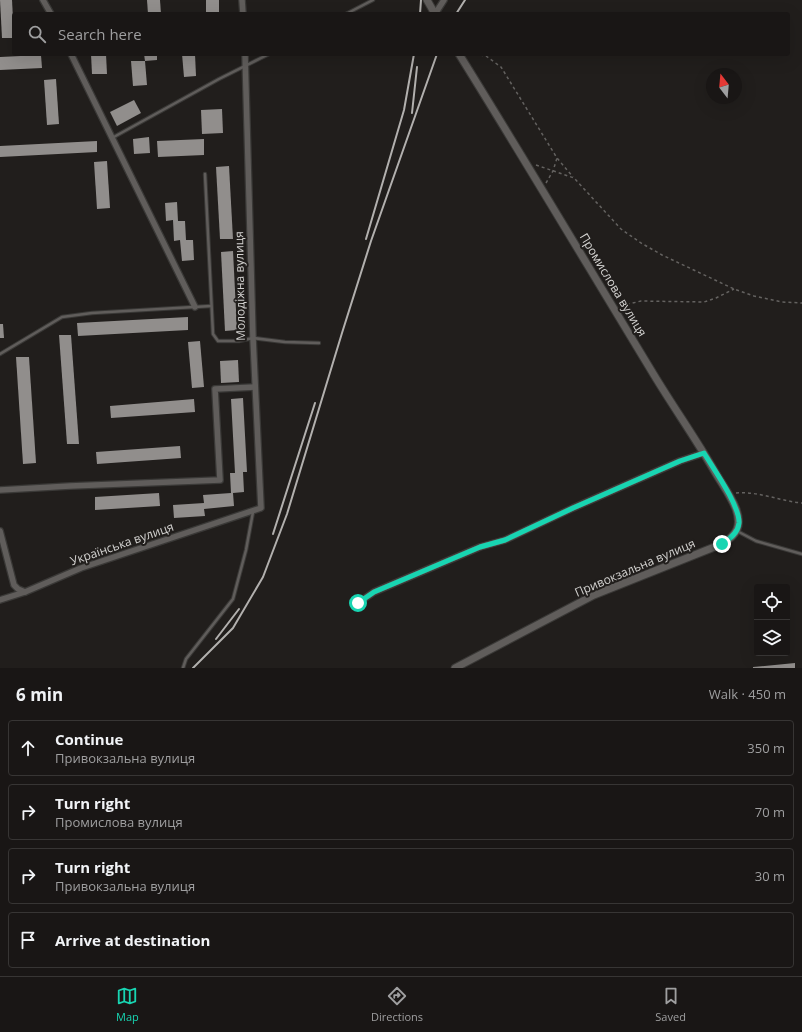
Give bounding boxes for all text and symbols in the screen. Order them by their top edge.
search box [12,12,790,56]
icon: search [26,23,48,45]
text: Search here [58,24,142,44]
north arrow [706,68,742,104]
street label: Промислова вулиця [576,230,651,340]
street label: Молодіжна вулиця [230,231,249,341]
street label: Українська вулиця [68,518,176,569]
street label: Привокзальна вулиця [572,534,698,601]
route end [713,535,731,553]
map controls [754,584,790,656]
button: locate [754,584,790,620]
route start [349,594,367,612]
button: layers [754,620,790,656]
text: 6 min [16,683,63,706]
text: Walk · 450 m [709,685,786,703]
text: Continue [55,729,123,749]
icon: ahead [17,737,39,759]
text: 350 m [747,739,785,757]
text: Привокзальна вулиця [55,749,195,767]
text: Turn right [55,793,130,813]
icon: right [17,801,39,823]
text: 70 m [755,803,785,821]
text: Промислова вулиця [55,813,183,831]
text: Turn right [55,857,130,877]
icon: right [17,865,39,887]
text: 30 m [755,867,785,885]
text: Привокзальна вулиця [55,877,195,895]
icon: arrive [17,929,39,951]
text: Arrive at destination [55,930,210,950]
tab: Map [116,985,139,1024]
tab: Directions [371,985,423,1024]
tab: Saved [655,985,686,1024]

